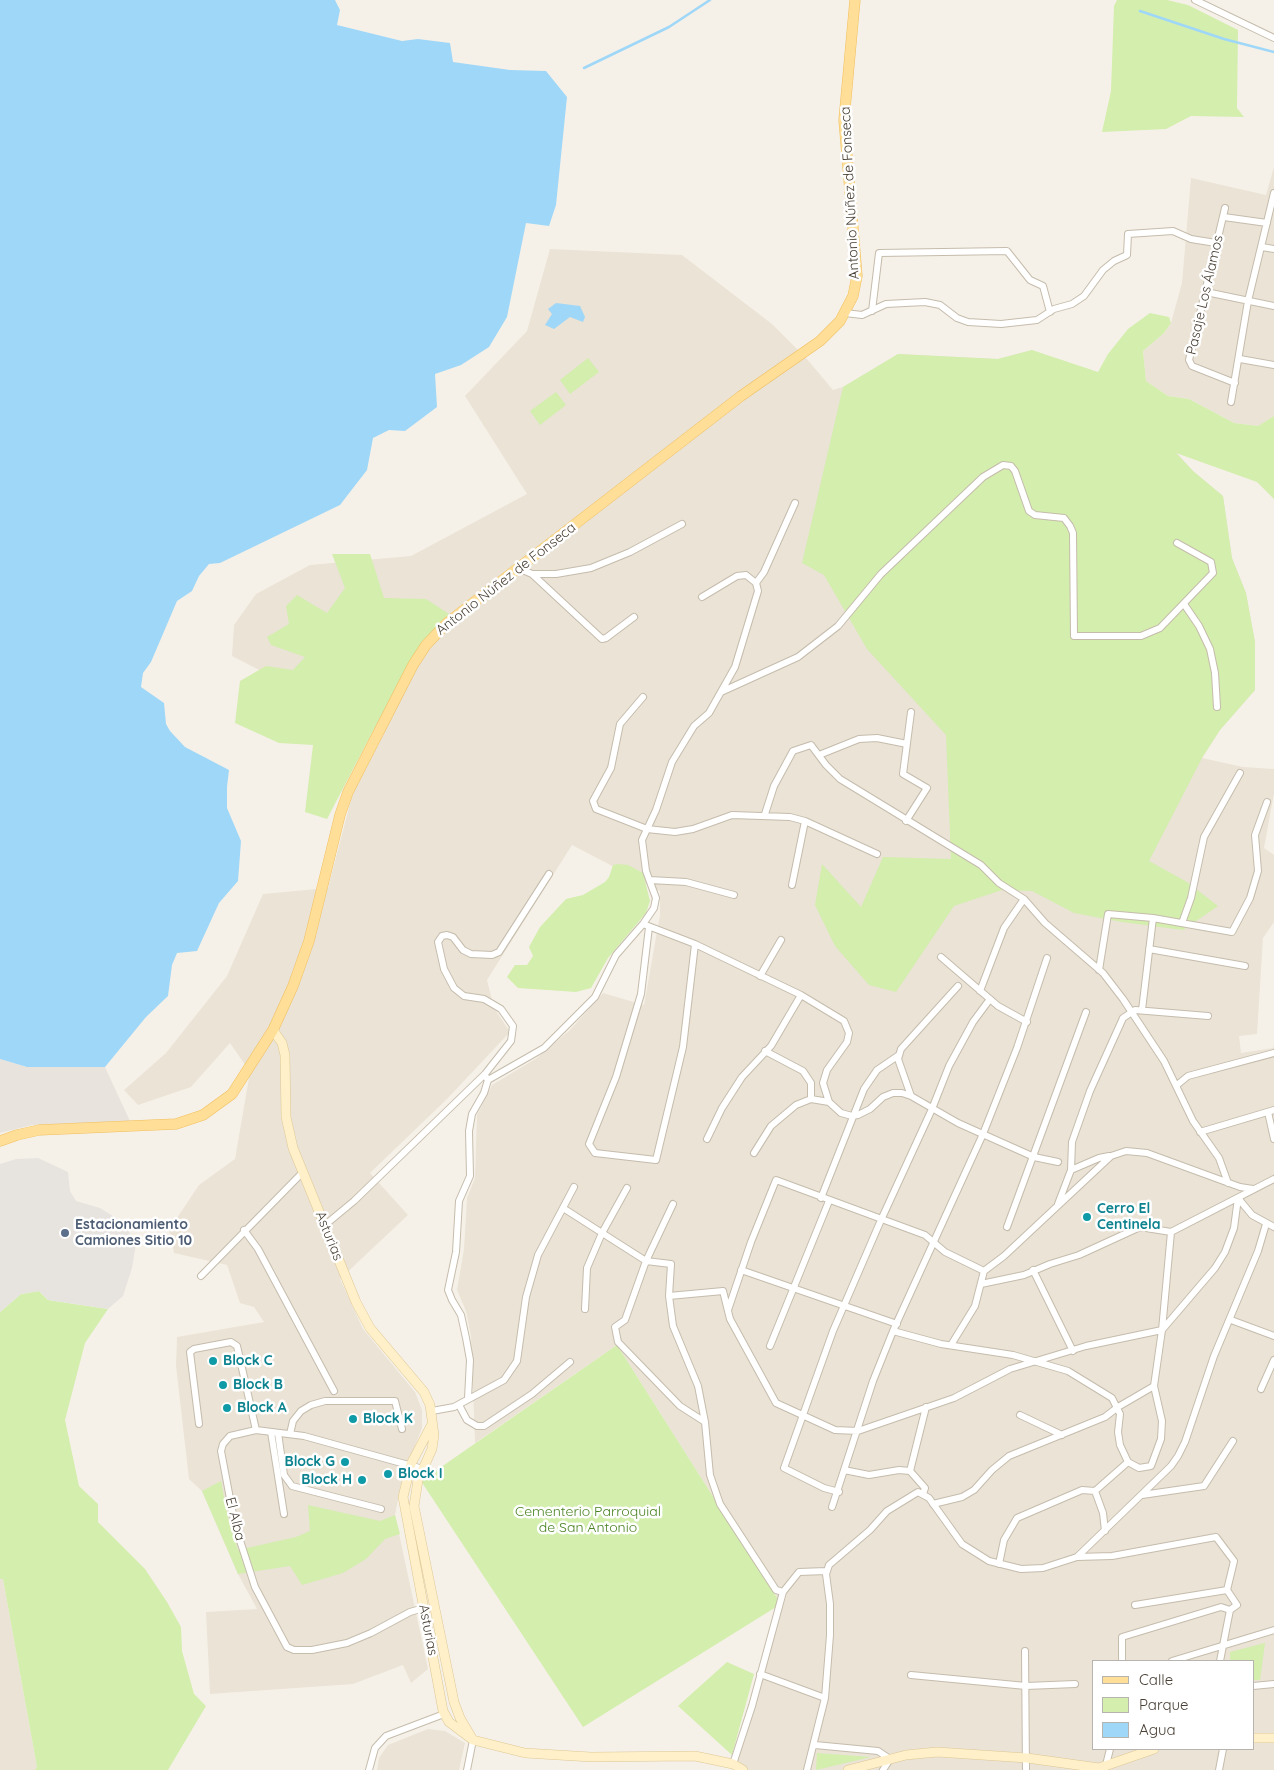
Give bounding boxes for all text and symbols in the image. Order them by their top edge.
street label: Antonio Núñez de Fonseca [837,106,863,280]
street label: Pasaje Los Álamos [1183,234,1227,356]
street label: Antonio Núñez de Fonseca [433,519,579,639]
place label: Cerro El Centinela [1097,1201,1161,1234]
street label: Asturias [312,1209,346,1263]
marker: Cerro El Centinela [1081,1211,1093,1223]
place label: Estacionamiento Camiones Sitio 10 [75,1217,192,1250]
marker: Estacionamiento Camiones Sitio 10 [59,1227,71,1239]
place label: Block C [223,1353,272,1369]
marker: Block C [207,1355,219,1367]
place label: Block B [233,1377,283,1393]
marker: Block B [217,1379,229,1391]
place label: Block A [237,1400,287,1416]
marker: Block A [221,1402,233,1414]
place label: Block K [363,1411,413,1427]
marker: Block K [347,1413,359,1425]
place label: Block G [285,1454,335,1470]
marker: Block G [339,1456,351,1468]
place label: Block I [398,1466,443,1482]
marker: Block I [382,1468,394,1480]
place label: Block H [301,1472,352,1488]
marker: Block H [356,1474,368,1486]
street label: El Alba [221,1496,249,1542]
park label: Cementerio Parroquial de San Antonio [515,1504,661,1536]
street label: Asturias [415,1603,441,1657]
legend [1092,1660,1254,1750]
text: Calle [1139,1670,1173,1689]
text: Parque [1139,1695,1189,1714]
text: Agua [1139,1720,1176,1739]

